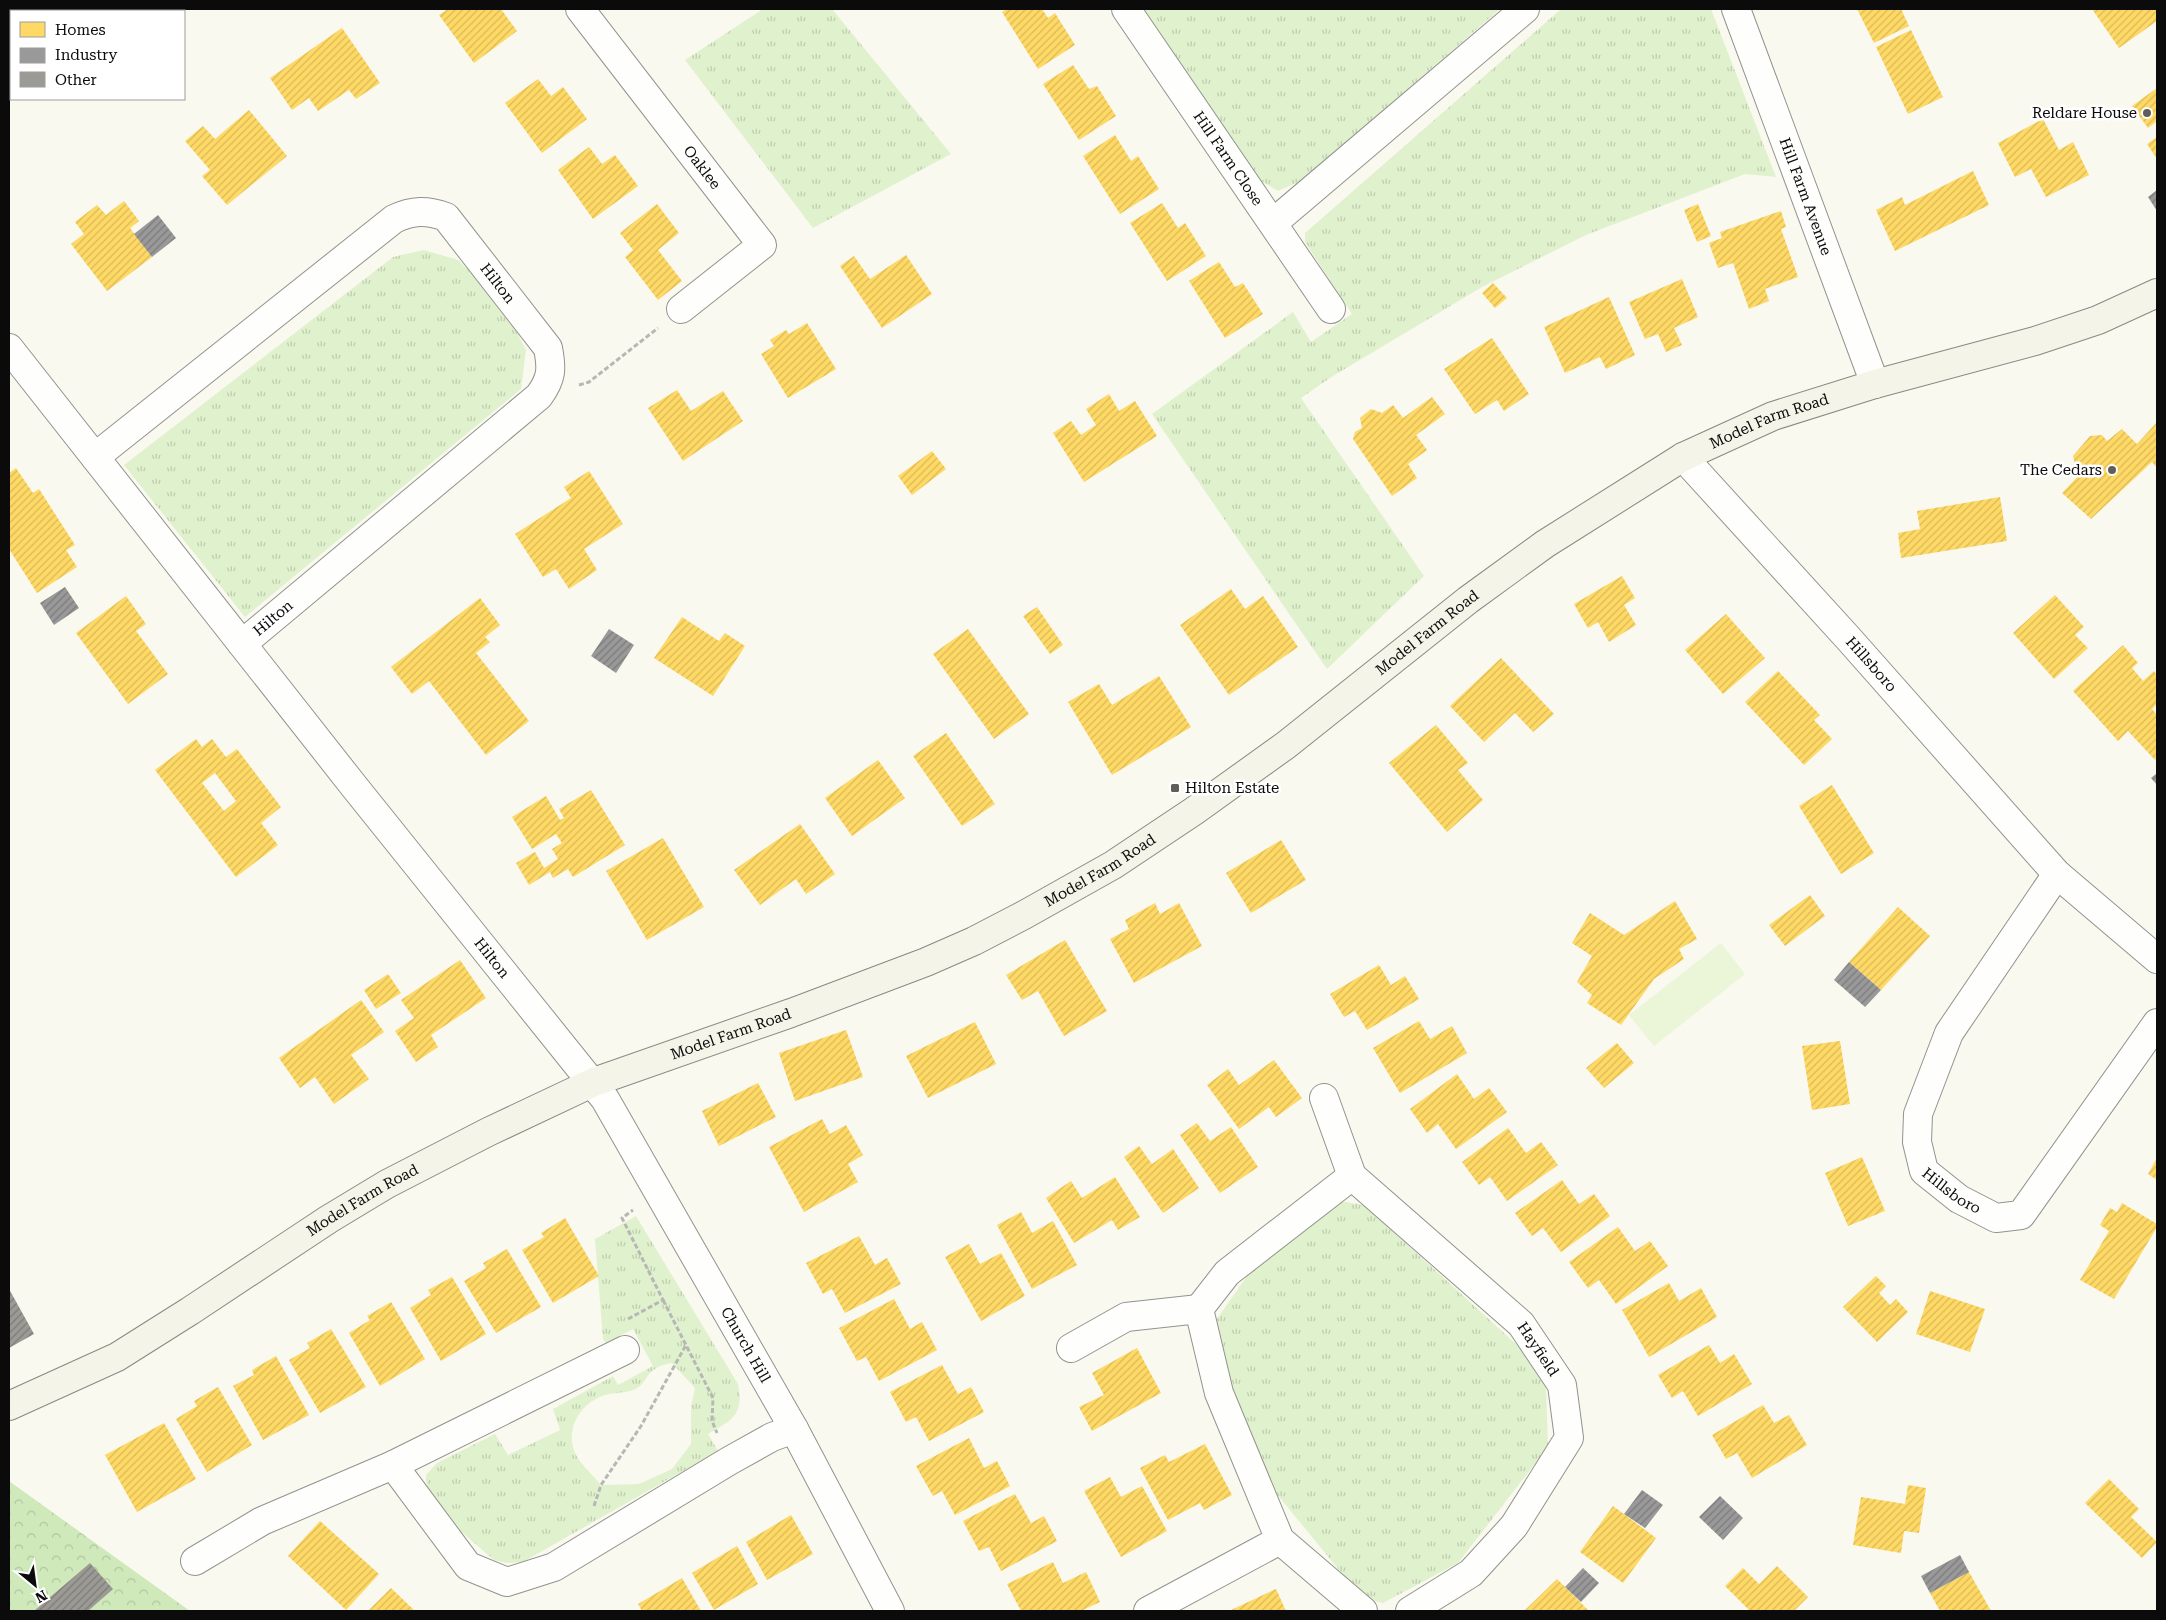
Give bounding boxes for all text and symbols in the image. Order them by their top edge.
legend [10,10,185,100]
text: Homes [55,21,106,39]
text: Industry [55,46,117,64]
text: Other [55,71,97,89]
place label: Reldare House [2032,104,2137,122]
marker: Reldare House [2141,107,2153,119]
street label: Hill Farm Close [1190,108,1267,209]
street label: Hill Farm Avenue [1775,135,1836,258]
street label: Oaklee [680,142,725,193]
street label: Hilton [476,260,519,307]
street label: Model Farm Road [1707,390,1831,453]
place label: The Cedars [2020,461,2102,479]
marker: The Cedars [2106,464,2118,476]
street label: Model Farm Road [1372,586,1482,679]
street label: Hilton [250,596,297,640]
street label: Hillsboro [1842,633,1900,696]
place label: Hilton Estate [1185,779,1279,797]
marker: Hilton Estate [1169,782,1181,794]
street label: Model Farm Road [1041,830,1159,911]
street label: Hilton [470,934,514,982]
street label: Model Farm Road [668,1005,794,1064]
street label: Model Farm Road [303,1160,422,1240]
street label: Hillsboro [1919,1164,1984,1218]
street label: Church Hill [717,1304,775,1386]
street label: Hayfield [1513,1319,1563,1380]
north arrow [10,1560,60,1610]
text: N [33,1587,50,1606]

